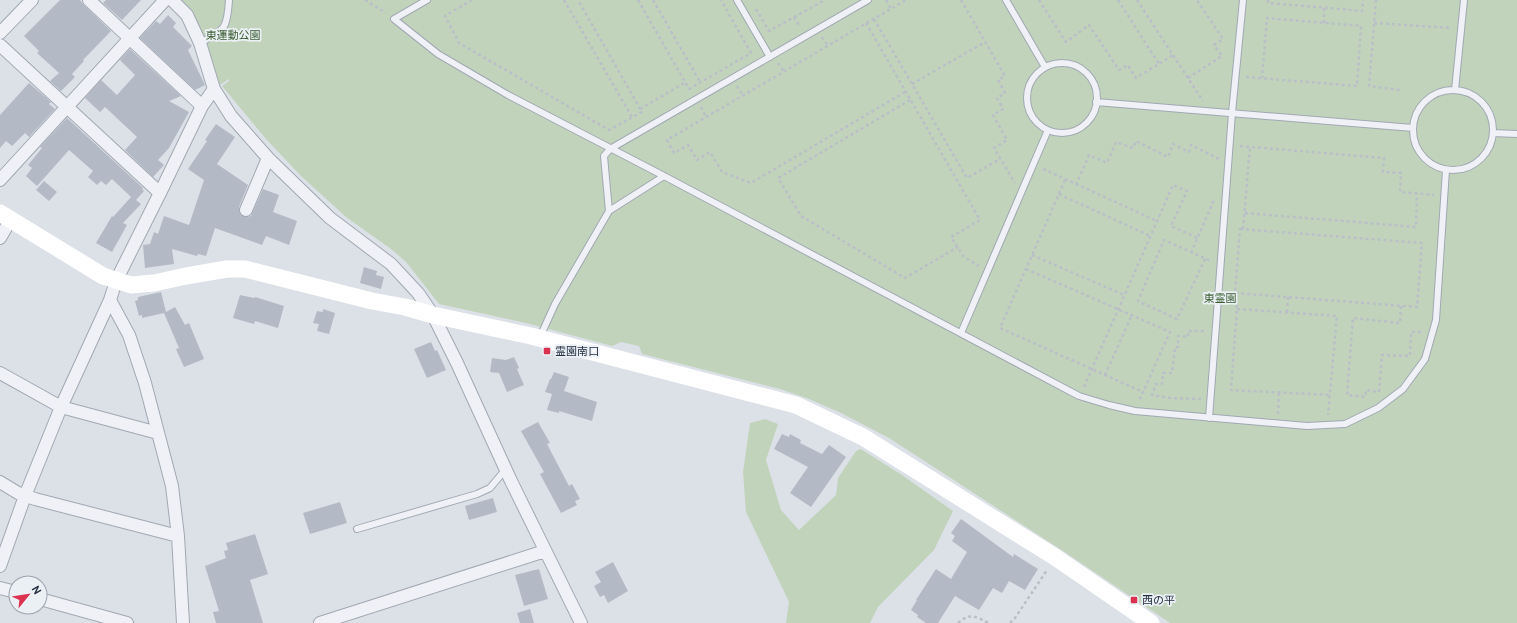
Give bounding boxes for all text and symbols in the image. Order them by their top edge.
park label: 東運動公園 [206,29,261,43]
park label: 東霊園 [1204,292,1237,306]
place label: 霊園南口 [555,345,599,359]
marker: 霊園南口 [542,346,552,356]
north arrow [8,575,48,615]
text: N [28,584,44,597]
place label: 西の平 [1142,594,1175,608]
marker: 西の平 [1129,595,1139,605]

